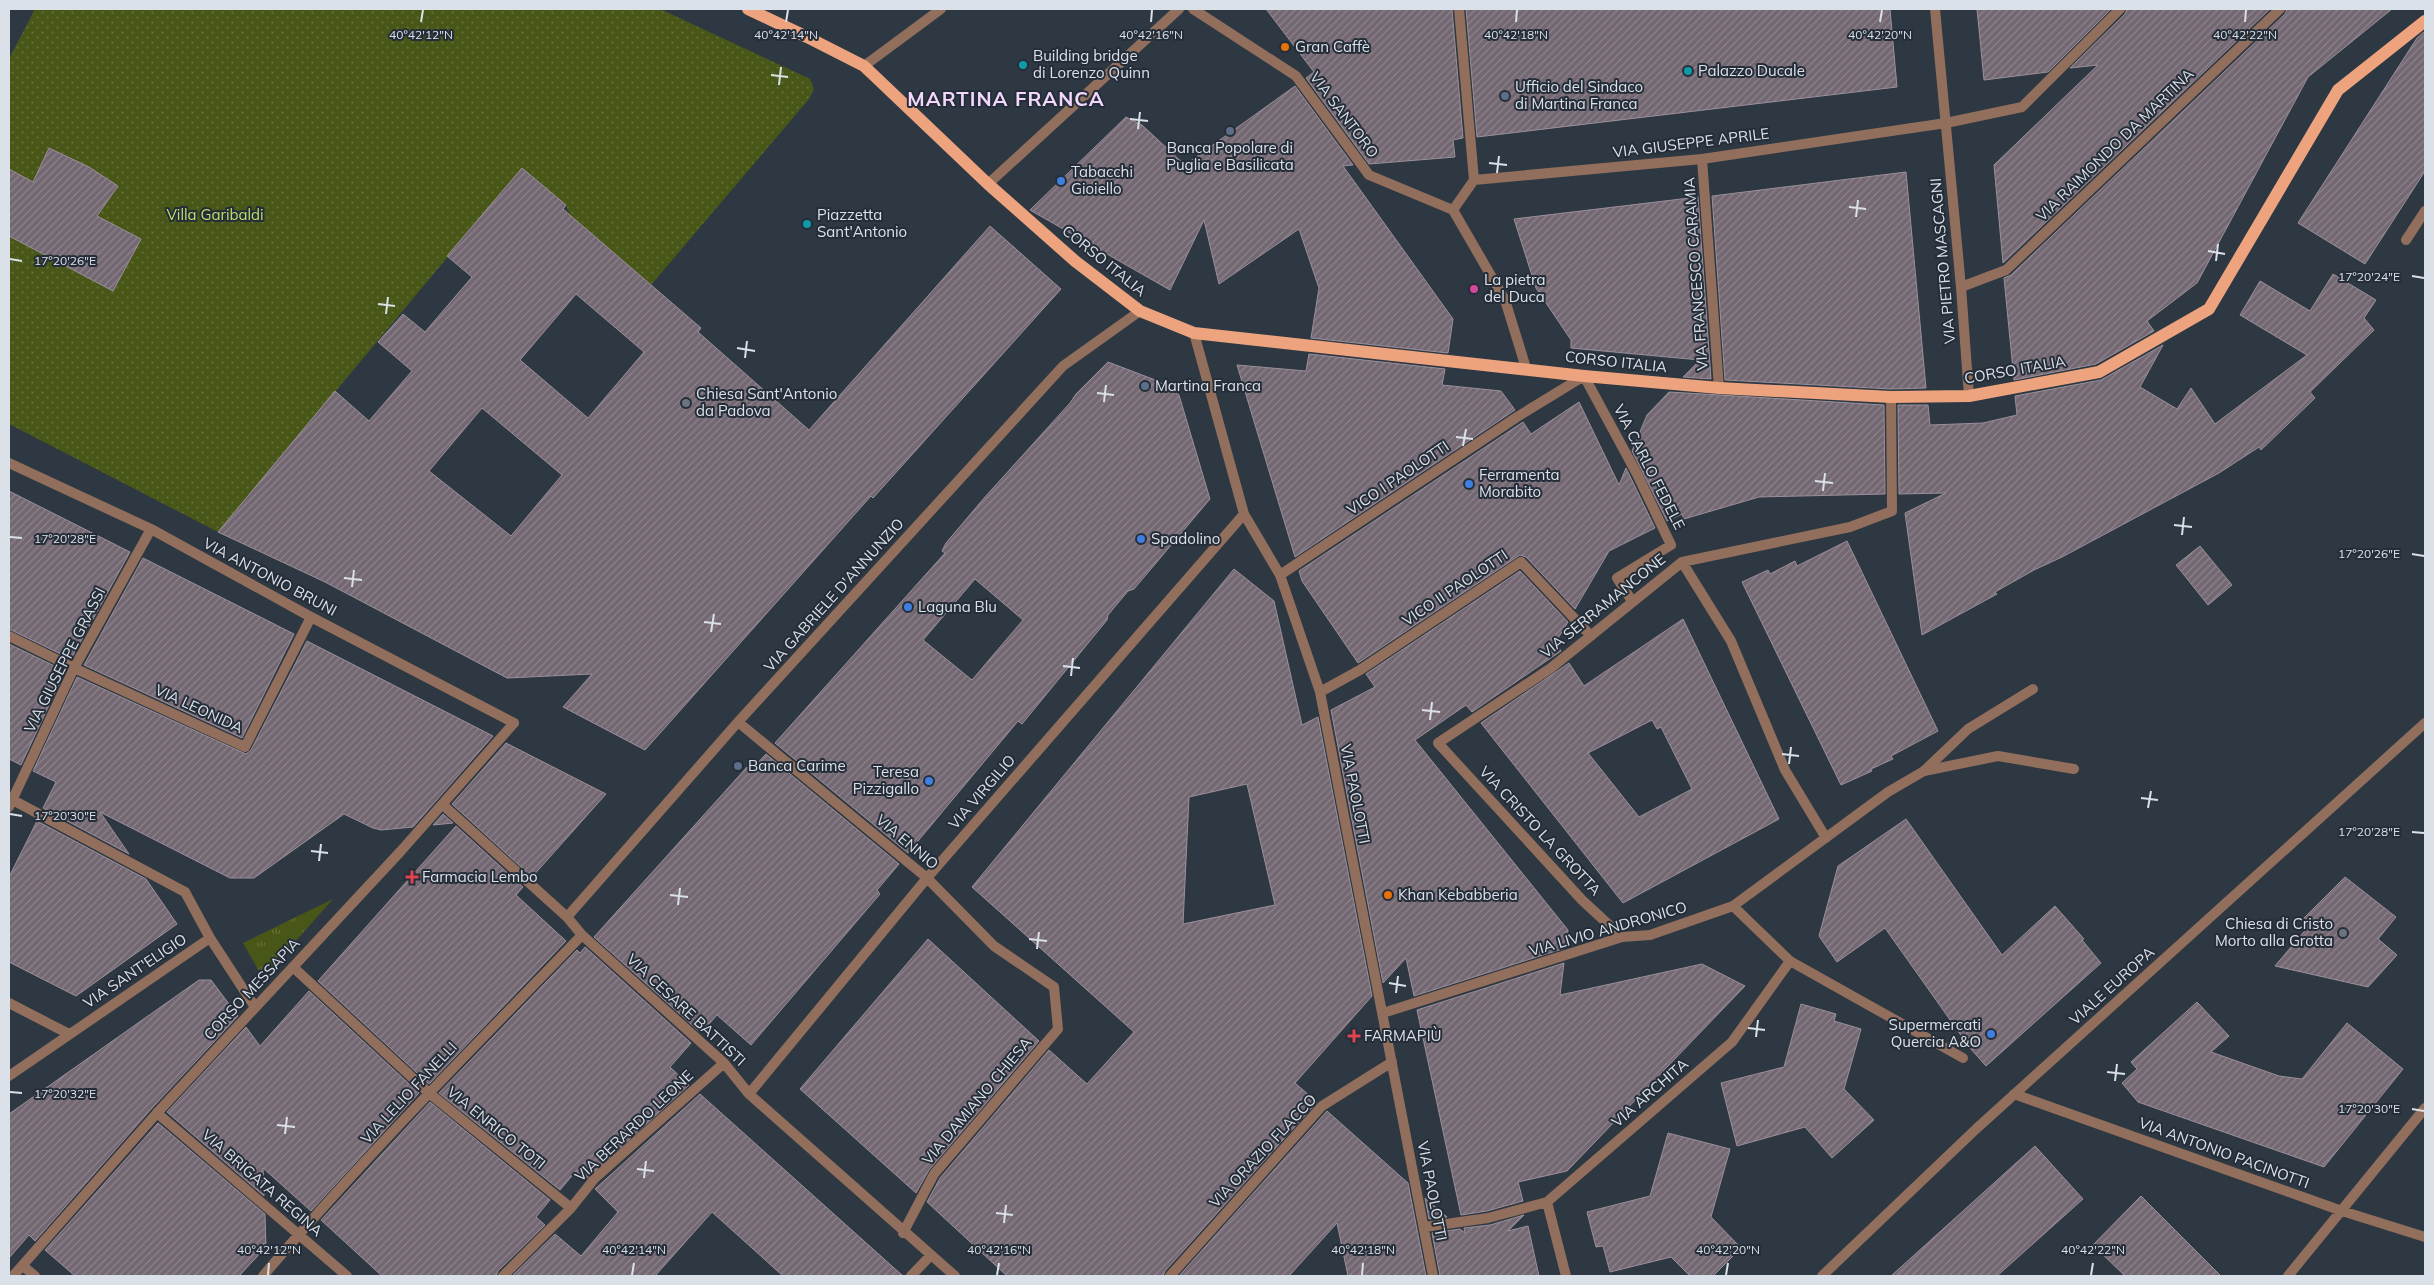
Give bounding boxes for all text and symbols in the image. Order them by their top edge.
text: 40°42'12"N [389,27,453,42]
text: 40°42'14"N [754,27,818,42]
text: 40°42'16"N [1119,27,1183,42]
text: 40°42'18"N [1484,27,1548,42]
text: 40°42'20"N [1848,27,1912,42]
text: 40°42'22"N [2213,27,2277,42]
place label: Gran Caffè [1295,37,1370,56]
marker: Gran Caffè [1279,41,1291,53]
place label: Building bridge di Lorenzo Quinn [1033,46,1150,82]
marker: Building bridge di Lorenzo Quinn [1017,59,1029,71]
place label: Palazzo Ducale [1698,61,1805,80]
street label: VIA RAIMONDO DA MARTINA [2032,64,2197,225]
marker: Palazzo Ducale [1682,65,1694,77]
street label: VIA SANTORO [1306,68,1383,161]
place label: Ufficio del Sindaco di Martina Franca [1515,77,1643,113]
district label: MARTINA FRANCA [907,86,1105,111]
marker: Ufficio del Sindaco di Martina Franca [1499,90,1511,102]
street label: VIA GIUSEPPE APRILE [1612,123,1770,162]
marker: Banca Popolare di Puglia e Basilicata [1224,125,1236,137]
place label: Banca Popolare di Puglia e Basilicata [1166,138,1294,174]
place label: Tabacchi Gioiello [1071,162,1133,198]
marker: Tabacchi Gioiello [1055,175,1067,187]
street label: VIA FRANCESCO CARAMIA [1679,177,1712,371]
street label: VIA PIETRO MASCAGNI [1926,177,1959,345]
park label: Villa Garibaldi [166,205,264,224]
place label: Piazzetta Sant'Antonio [817,205,907,241]
marker: Piazzetta Sant'Antonio [801,218,813,230]
street label: CORSO ITALIA [1058,221,1150,300]
text: 17°20'26"E [34,253,96,268]
text: 17°20'24"E [2338,269,2400,284]
place label: La pietra del Duca [1484,270,1545,306]
marker: La pietra del Duca [1468,283,1480,295]
street label: CORSO ITALIA [1564,347,1668,376]
street label: CORSO ITALIA [1963,351,2067,388]
place label: Martina Franca [1155,376,1261,395]
marker: Martina Franca [1139,380,1151,392]
place label: Chiesa Sant'Antonio da Padova [696,384,837,420]
marker: Chiesa Sant'Antonio da Padova [680,397,692,409]
street label: VIA CARLO FEDELE [1610,401,1689,533]
street label: VICO I PAOLOTTI [1343,436,1453,519]
place label: Ferramenta Morabito [1479,465,1560,501]
marker: Ferramenta Morabito [1463,478,1475,490]
street label: VIA GABRIELE D'ANNUNZIO [760,514,908,675]
place label: Spadolino [1151,529,1220,548]
text: 17°20'28"E [34,531,96,546]
street label: VIA ANTONIO BRUNI [200,533,340,620]
marker: Spadolino [1135,533,1147,545]
street label: VICO II PAOLOTTI [1398,545,1511,630]
text: 17°20'26"E [2338,546,2400,561]
street label: VIA SERRAMANCONE [1536,549,1669,662]
street label: VIA GIUSEPPE GRASSI [20,584,109,735]
place label: Laguna Blu [918,597,997,616]
marker: Laguna Blu [902,601,914,613]
street label: VIA LEONIDA [152,680,246,737]
street label: VIA PAOLOTTI [1337,742,1374,845]
street label: VIA VIRGILIO [944,751,1019,833]
place label: Banca Carime [748,756,846,775]
marker: Banca Carime [732,760,744,772]
place label: Teresa Pizzigallo [853,762,919,798]
street label: VIA CRISTO LA GROTTA [1475,762,1605,899]
marker: Teresa Pizzigallo [923,775,935,787]
text: 17°20'30"E [34,808,96,823]
street label: VIA ENNIO [872,810,943,873]
text: 17°20'28"E [2338,824,2400,839]
place label: Farmacia Lembo [422,867,538,886]
marker: Farmacia Lembo [406,871,418,883]
place label: Khan Kebabberia [1398,885,1518,904]
marker: Khan Kebabberia [1382,889,1394,901]
street label: VIA LIVIO ANDRONICO [1527,897,1689,960]
place label: Chiesa di Cristo Morto alla Grotta [2215,914,2333,950]
marker: Chiesa di Cristo Morto alla Grotta [2337,927,2349,939]
street label: VIA SANT'ELIGIO [79,929,190,1012]
street label: CORSO MESSAPIA [199,934,304,1044]
street label: VIALE EUROPA [2065,943,2158,1029]
street label: VIA CESARE BATTISTI [623,950,750,1070]
place label: Supermercati Quercia A&O [1889,1015,1981,1051]
place label: FARMAPIÙ [1364,1026,1441,1045]
marker: Supermercati Quercia A&O [1985,1028,1997,1040]
marker: FARMAPIÙ [1348,1030,1360,1042]
street label: VIA DAMIANO CHIESA [918,1033,1035,1168]
street label: VIA LELIO FANELLI [356,1038,461,1148]
street label: VIA ARCHITA [1608,1054,1692,1131]
street label: VIA BERARDO LEONE [570,1066,697,1186]
street label: VIA ENRICO TOTI [443,1082,549,1173]
text: 17°20'32"E [34,1086,96,1101]
street label: VIA ORAZIO FLACCO [1205,1090,1320,1212]
text: 17°20'30"E [2338,1101,2400,1116]
street label: VIA ANTONIO PACINOTTI [2136,1113,2312,1192]
street label: VIA BRIGATA REGINA [198,1125,327,1240]
street label: VIA PAOLOTTI [1414,1139,1451,1242]
text: 40°42'12"N [237,1242,301,1257]
text: 40°42'14"N [602,1242,666,1257]
text: 40°42'16"N [967,1242,1031,1257]
text: 40°42'18"N [1331,1242,1395,1257]
text: 40°42'20"N [1696,1242,1760,1257]
text: 40°42'22"N [2061,1242,2125,1257]

